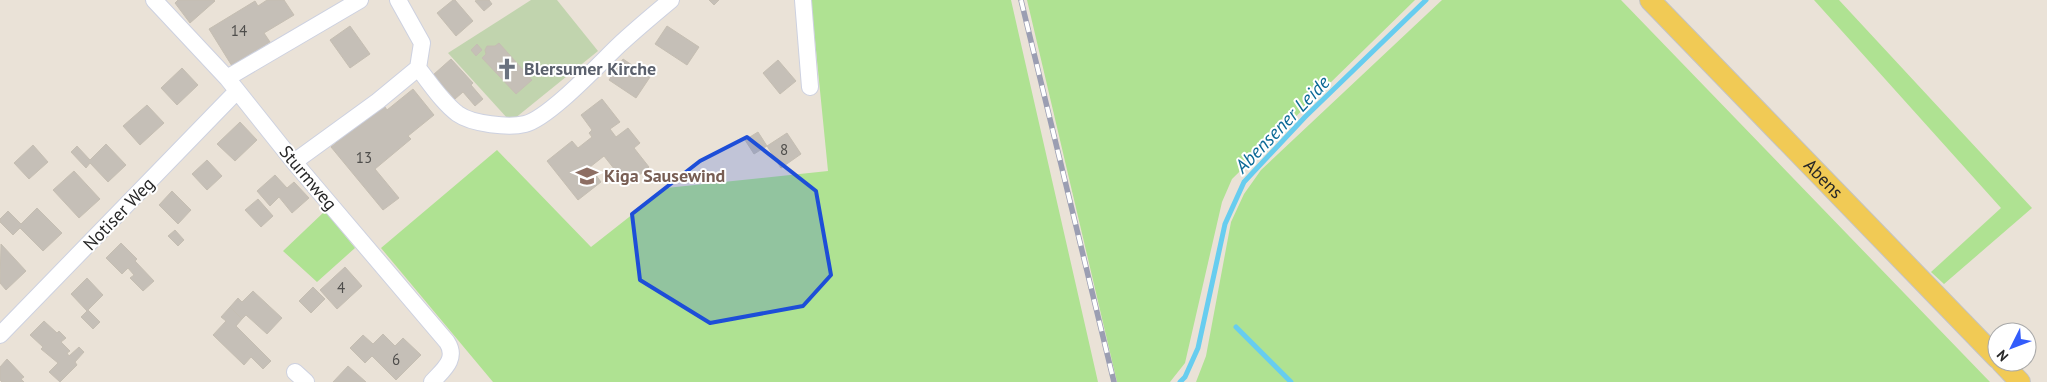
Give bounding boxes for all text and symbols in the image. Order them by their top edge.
house number: 14 [231,21,247,40]
church icon: Blersumer Kirche [494,56,520,82]
place label: Blersumer Kirche [524,57,656,80]
water label: Abensener Leide [1229,70,1335,179]
house number: 8 [780,140,788,159]
street label: Sturmweg [275,141,342,215]
house number: 13 [356,148,372,167]
street label: Abens [1799,154,1848,203]
school or university icon: Kiga Sausewind [574,163,600,189]
place label: Kiga Sausewind [604,164,725,187]
street label: Notiser Weg [78,172,159,255]
house number: 4 [337,278,345,297]
north arrow [1987,322,2037,372]
text: N [1993,346,2012,365]
house number: 6 [392,350,400,369]

